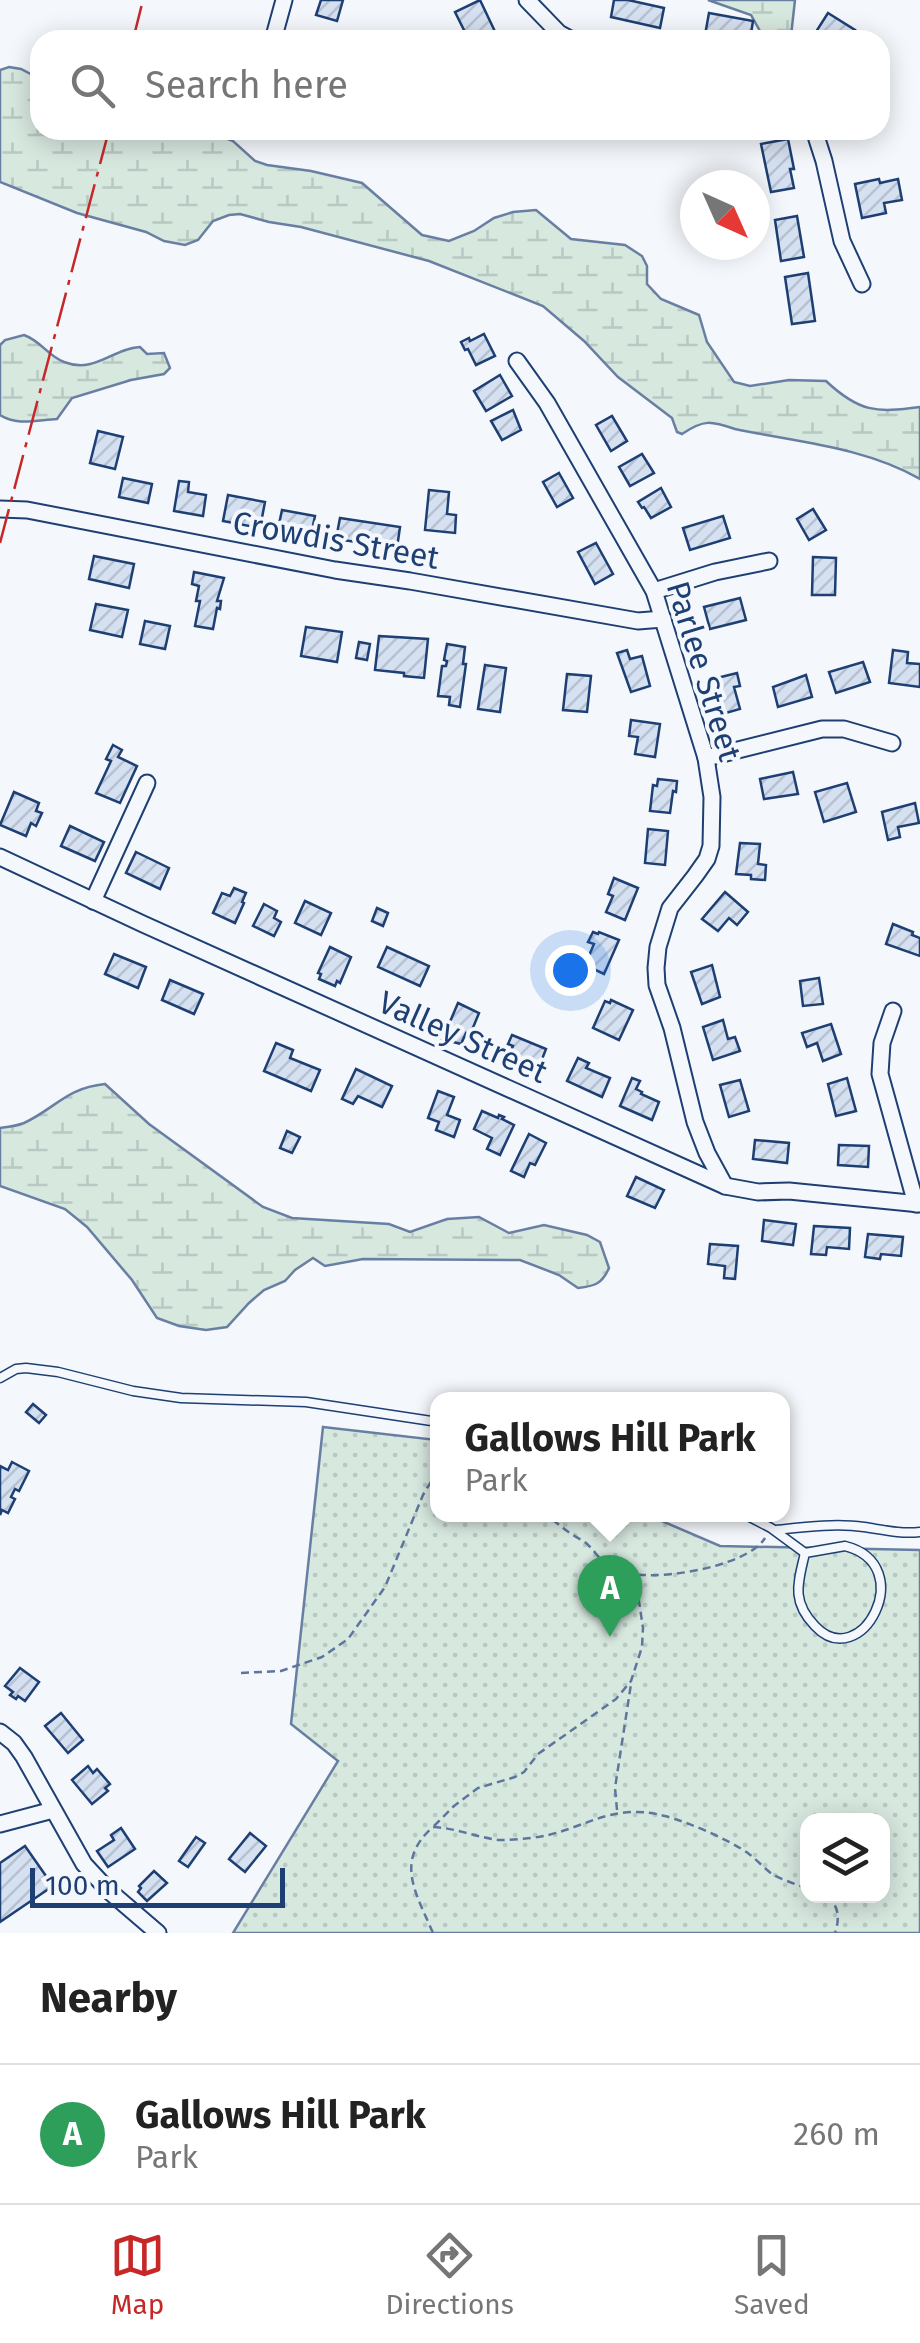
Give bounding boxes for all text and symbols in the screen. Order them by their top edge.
search box [30,30,890,140]
icon: search [65,58,120,113]
text: Search here [145,62,348,108]
north arrow [680,170,770,260]
street label: Crowdis Street [230,503,443,577]
street label: Parlee Street [659,577,749,766]
your location [545,945,596,996]
street label: Valley Street [373,983,554,1091]
popup [430,1392,790,1522]
text: Gallows Hill Park [465,1415,755,1461]
text: Park [465,1461,528,1499]
pin: A [578,1554,642,1637]
map controls [800,1813,890,1903]
button: layers [800,1813,890,1903]
scale bar [30,1863,285,1908]
text: 100 m [45,1869,120,1902]
text: Nearby [40,1973,177,2023]
text: Gallows Hill Park [135,2092,426,2138]
text: A [63,2115,82,2153]
text: 260 m [793,2115,880,2153]
text: Park [135,2138,198,2176]
tab: Map [110,2228,165,2321]
tab: Directions [385,2228,514,2321]
tab: Saved [734,2228,810,2321]

